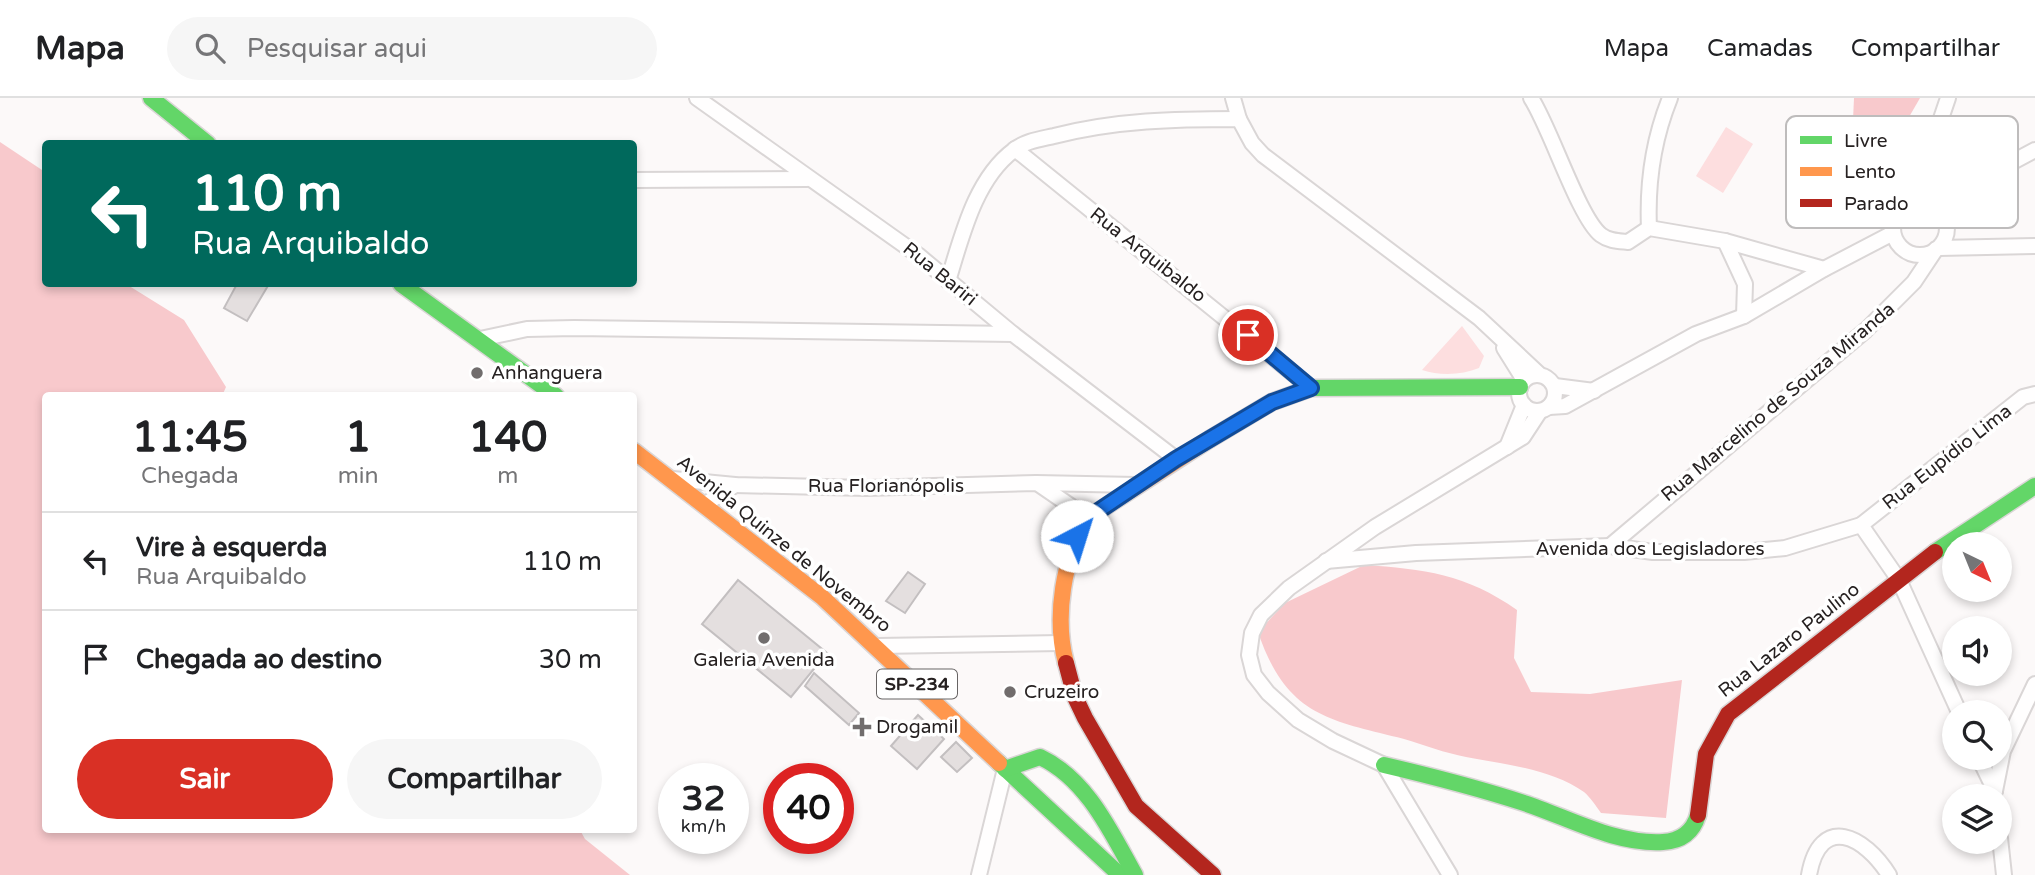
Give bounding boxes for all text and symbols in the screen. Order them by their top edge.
search box [167,17,657,80]
text: Mapa [35,29,125,68]
icon: search [191,29,229,67]
text: Pesquisar aqui [247,33,427,64]
text: Mapa [1604,34,1669,63]
text: Camadas [1707,34,1813,63]
text: Compartilhar [1851,34,2000,63]
legend [1786,116,2018,228]
text: Livre [1844,130,1888,152]
text: Lento [1844,161,1896,183]
text: 110 m [192,165,342,224]
icon: left [77,168,168,259]
text: Parado [1844,193,1908,215]
street label: Rua Arquibaldo [1086,203,1210,307]
text: Rua Arquibaldo [192,225,429,263]
street label: Rua Bariri [899,238,981,310]
street label: Rua Marcelino de Souza Miranda [1657,298,1899,506]
pin [1218,305,1278,365]
icon: arrive [1229,316,1267,354]
place label: Anhanguera [491,362,603,384]
marker: Anhanguera [469,365,485,381]
street label: Rua Eupídio Lima [1878,400,2016,514]
text: 11:45 [132,412,248,463]
text: 1 [345,412,371,463]
text: 140 [468,412,547,463]
street label: Avenida Quinze de Novembro [672,451,896,637]
text: Chegada [141,462,239,490]
text: min [338,462,379,490]
text: m [497,462,518,490]
street label: Rua Florianópolis [808,475,964,497]
position arrow [1040,499,1114,573]
text: Vire à esquerda [136,532,327,563]
north arrow [1942,532,2012,602]
map controls [1942,532,2012,854]
street label: Avenida dos Legisladores [1535,538,1765,560]
icon: left [77,542,115,580]
text: 110 m [522,546,602,577]
text: Rua Arquibaldo [136,563,307,591]
street label: Rua Lazaro Paulino [1714,578,1864,702]
button: sound [1942,616,2012,686]
marker: Galeria Avenida [756,630,772,646]
icon: arrive [77,640,115,678]
text: Chegada ao destino [136,644,382,675]
text: 30 m [539,644,602,675]
place label: Galeria Avenida [693,649,835,671]
road number: SP-234 [877,670,957,698]
place label: Cruzeiro [1024,681,1099,703]
marker: Cruzeiro [1002,684,1018,700]
button: search [1942,700,2012,770]
place label: Drogamil [876,716,958,738]
marker: Drogamil [854,719,870,735]
button: Sair [77,739,333,819]
button: Compartilhar [347,739,602,819]
speed limit sign: 40 [763,763,854,854]
text: 32 [682,778,725,820]
button: layers [1942,784,2012,854]
text: km/h [681,815,726,837]

